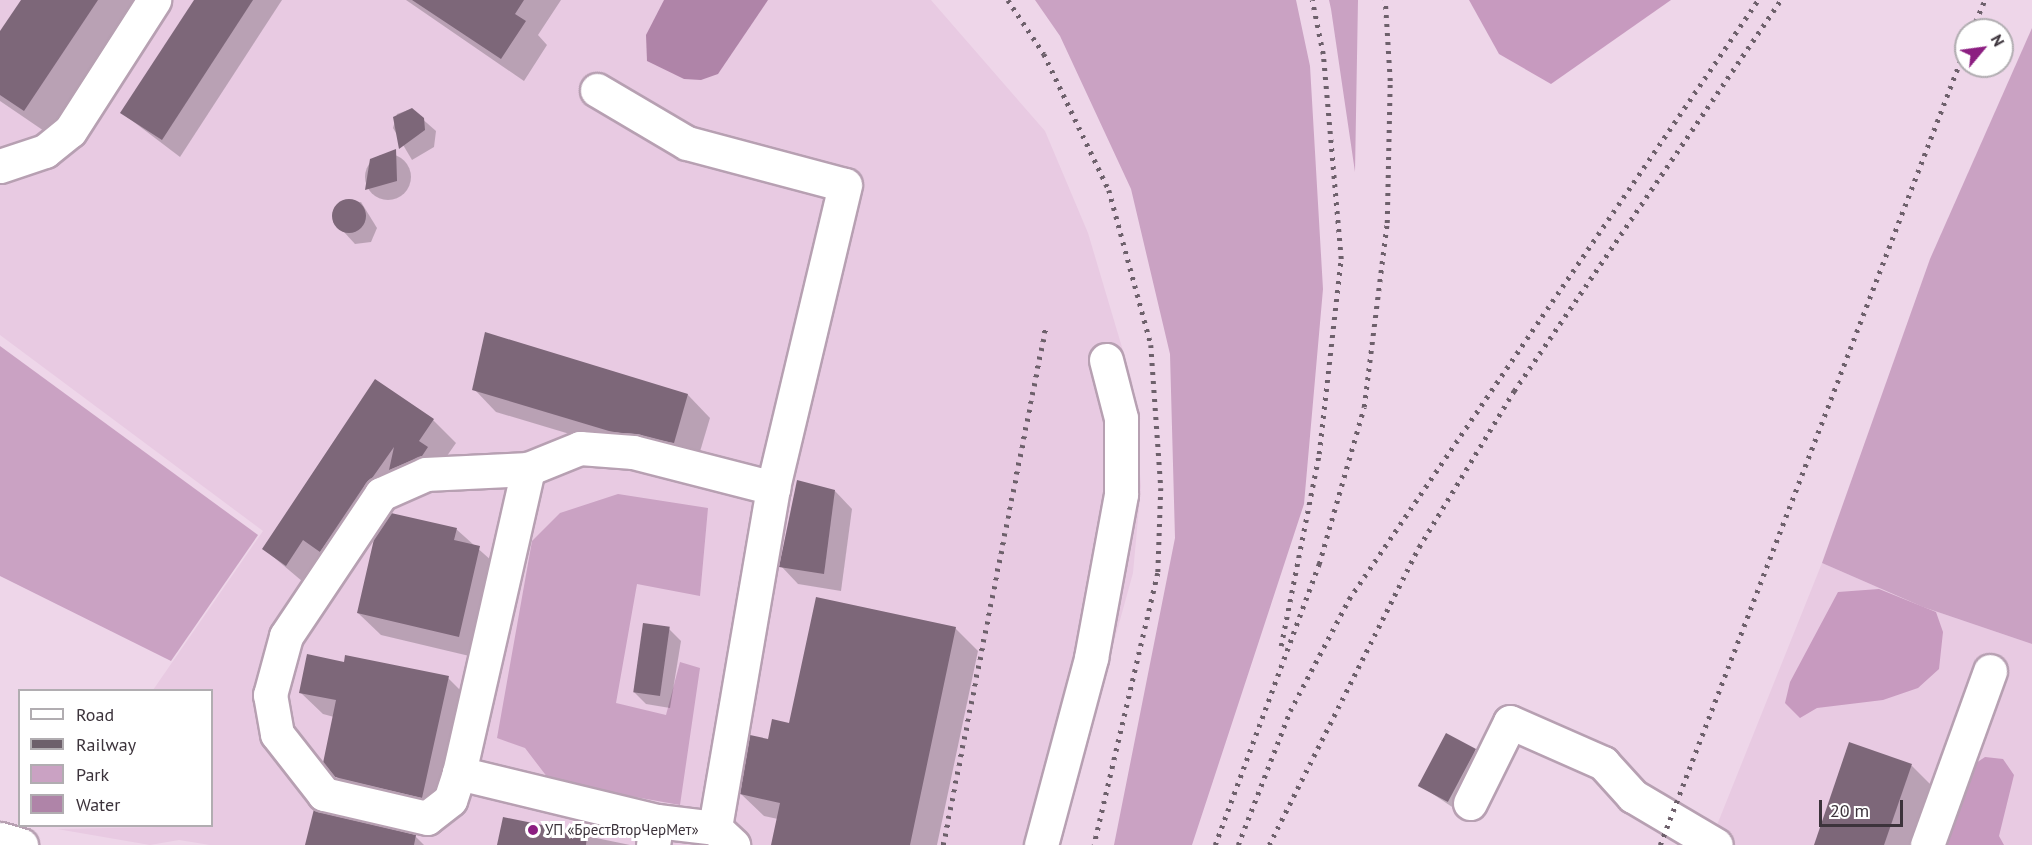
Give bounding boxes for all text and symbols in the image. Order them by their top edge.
north arrow [1954,18,2014,78]
text: N [1987,31,2009,50]
legend [18,689,213,827]
text: Road [76,703,114,726]
text: Railway [76,733,136,756]
text: Park [76,763,109,786]
scale bar [1822,788,1906,826]
text: Water [76,793,120,816]
text: 20 m [1830,799,1869,822]
place label: УП «БрестВторЧерМет» [545,821,699,839]
marker: УП «БрестВторЧерМет» [526,823,540,837]

